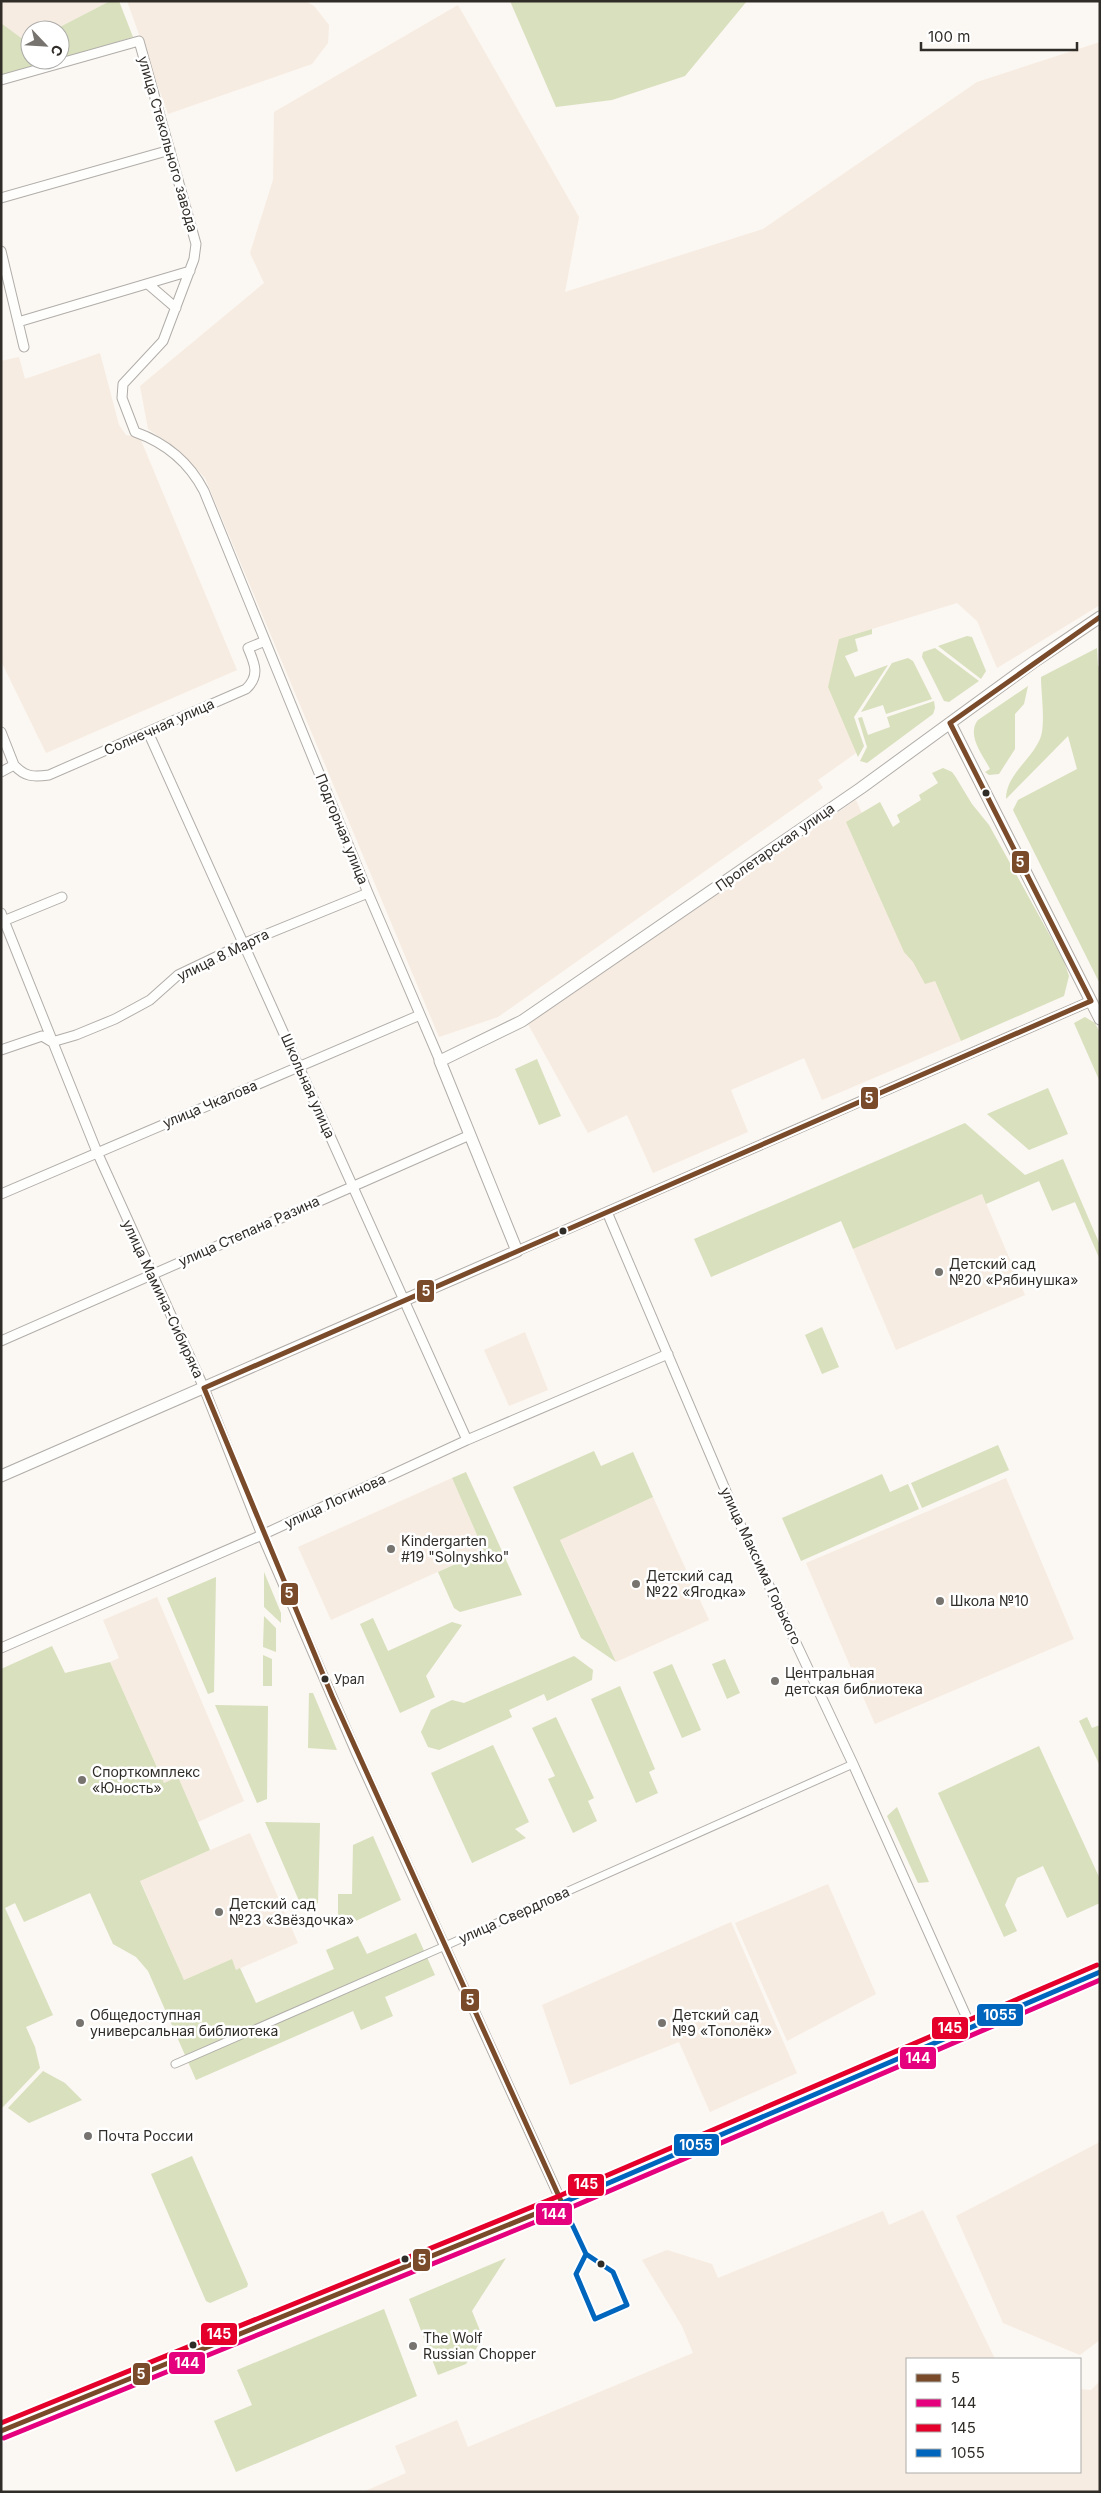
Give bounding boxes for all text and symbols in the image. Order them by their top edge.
north arrow [20,20,70,70]
scale bar [921,20,1077,52]
text: 100 m [928,27,970,46]
text: С [47,42,67,59]
street label: улица Стекольного завода [135,54,202,234]
street label: Солнечная улица [101,695,217,759]
street label: Подгорная улица [312,771,372,887]
unlabelled marker [981,788,991,798]
street label: Пролетарская улица [712,799,838,894]
line badge: 5 [1011,850,1030,874]
text: 5 [1016,853,1025,870]
street label: улица 8 Марта [174,925,271,984]
street label: Школьная улица [278,1031,339,1141]
street label: улица Чкалова [160,1076,260,1131]
line badge: 5 [860,1086,879,1110]
text: 5 [865,1089,874,1106]
street label: улица Степана Разина [176,1192,322,1269]
street label: улица Мамина-Сибиряка [119,1217,208,1381]
unlabelled marker [558,1226,568,1236]
place label: Детский сад №20 «Рябинушка» [949,1255,1078,1288]
marker: Детский сад №20 «Рябинушка» [933,1266,945,1278]
line badge: 5 [416,1279,435,1303]
text: 5 [422,1282,431,1299]
street label: улица Логинова [282,1470,388,1531]
street label: улица Максима Горького [717,1484,806,1647]
place label: Kindergarten #19 "Solnyshko" [401,1532,509,1565]
marker: Kindergarten #19 "Solnyshko" [385,1543,397,1555]
place label: Детский сад №22 «Ягодка» [646,1567,746,1600]
marker: Детский сад №22 «Ягодка» [630,1578,642,1590]
line badge: 5 [280,1582,299,1606]
text: 5 [285,1584,294,1601]
place label: Школа №10 [950,1592,1029,1609]
marker: Школа №10 [934,1595,946,1607]
place label: Центральная детская библиотека [785,1664,923,1697]
place label: Урал [334,1671,365,1687]
marker: Урал [320,1674,330,1684]
marker: Центральная детская библиотека [769,1675,781,1687]
place label: Спорткомплекс «Юность» [92,1763,200,1796]
marker: Спорткомплекс «Юность» [76,1774,88,1786]
street label: улица Свердлова [456,1882,572,1947]
place label: Детский сад №23 «Звёздочка» [229,1895,354,1928]
marker: Детский сад №23 «Звёздочка» [213,1906,225,1918]
line badge: 5 [460,1988,480,2012]
text: 5 [466,1991,475,2008]
line badge: 1055 [976,2003,1024,2027]
place label: Общедоступная универсальная библиотека [90,2006,278,2039]
place label: Детский сад №9 «Тополёк» [672,2006,772,2039]
text: 1055 [983,2006,1017,2023]
line badge: 145 [931,2016,969,2040]
marker: Общедоступная универсальная библиотека [74,2017,86,2029]
marker: Детский сад №9 «Тополёк» [656,2017,668,2029]
text: 145 [938,2019,962,2036]
line badge: 144 [899,2046,937,2070]
text: 144 [906,2049,930,2066]
place label: Почта России [98,2127,193,2144]
marker: Почта России [82,2130,94,2142]
line badge: 1055 [673,2133,720,2157]
text: 1055 [679,2136,713,2153]
line badge: 145 [567,2173,605,2197]
text: 145 [574,2175,598,2192]
line badge: 144 [535,2202,573,2226]
text: 144 [542,2205,566,2222]
line badge: 5 [412,2248,431,2272]
text: 5 [418,2251,427,2268]
unlabelled marker [400,2254,410,2264]
unlabelled marker [596,2259,606,2269]
line badge: 145 [200,2322,238,2346]
text: 145 [207,2325,231,2342]
place label: The Wolf Russian Chopper [423,2329,536,2362]
unlabelled marker [188,2340,198,2350]
marker: The Wolf Russian Chopper [407,2340,419,2352]
line badge: 144 [168,2351,206,2375]
text: 144 [175,2354,199,2371]
legend [906,2358,1081,2473]
line badge: 5 [132,2362,151,2386]
text: 5 [137,2365,146,2382]
text: 5 [951,2368,960,2387]
text: 144 [951,2393,976,2412]
text: 145 [951,2418,976,2437]
text: 1055 [951,2443,985,2462]

